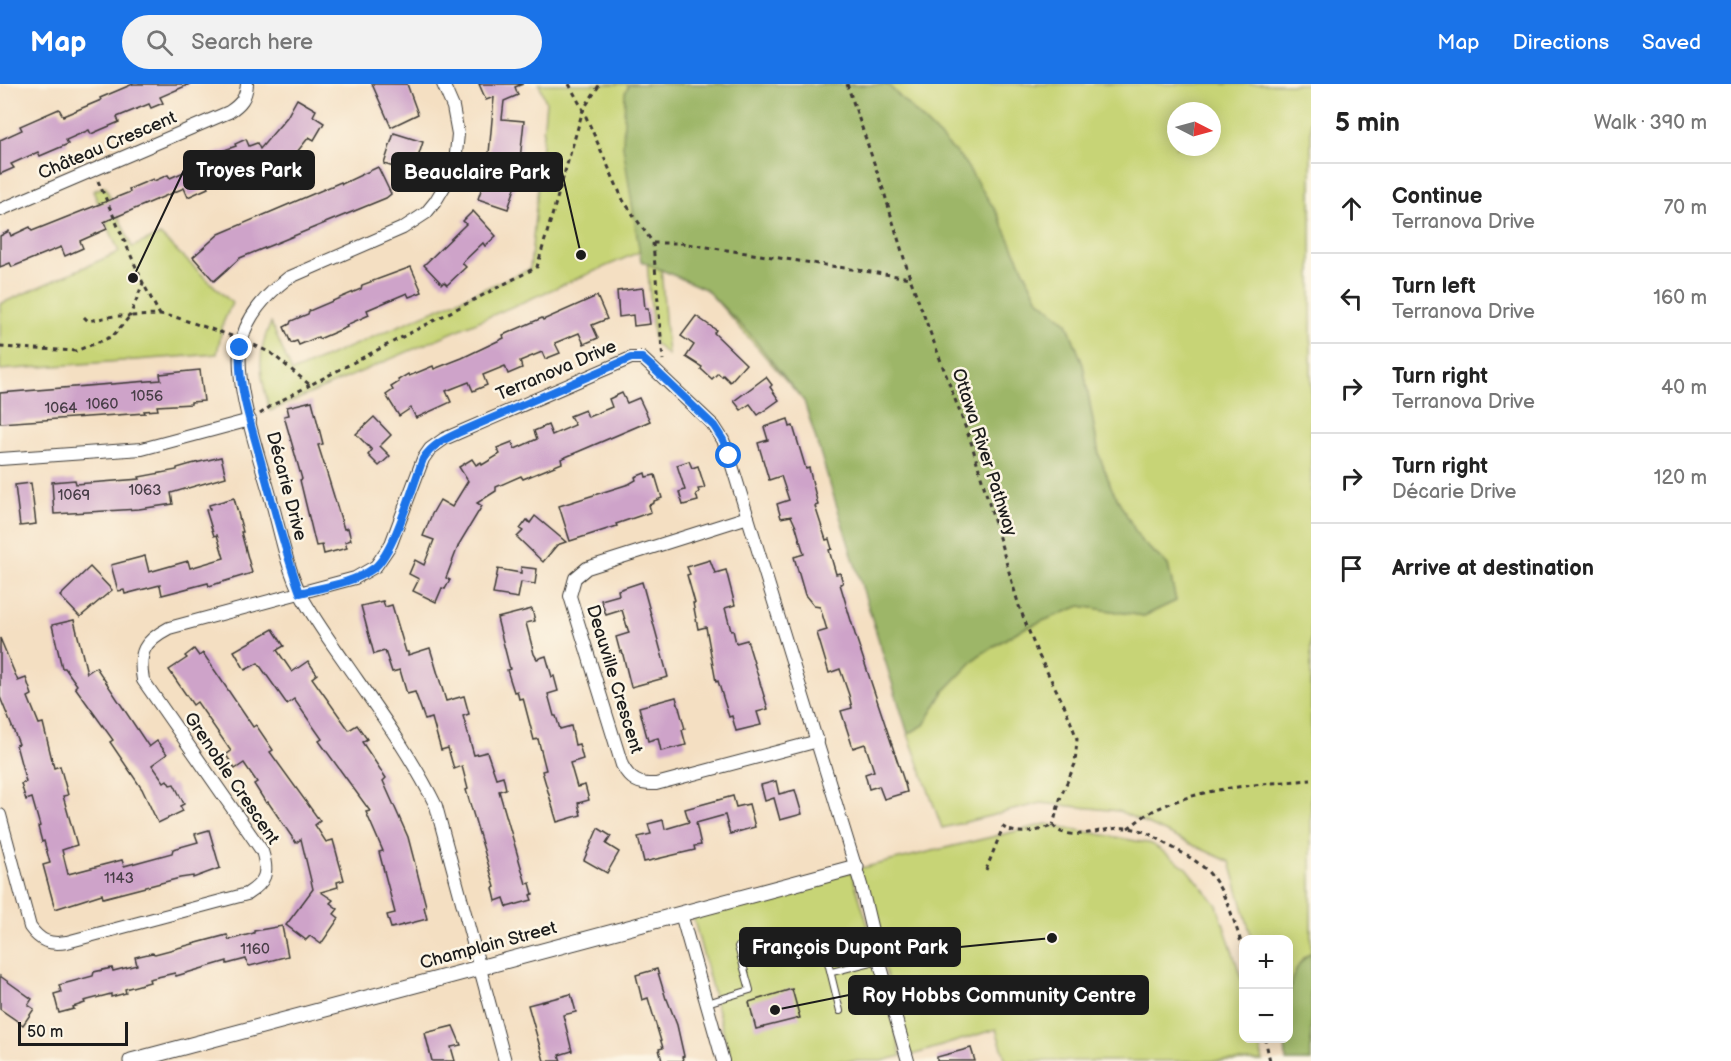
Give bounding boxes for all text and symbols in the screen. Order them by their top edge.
search box [122,15,542,69]
text: Map [30,26,86,59]
icon: search [143,26,176,59]
text: Search here [191,29,313,56]
text: Map [1437,30,1480,55]
text: Directions [1513,30,1609,55]
text: Saved [1642,30,1701,55]
north arrow [1167,102,1221,156]
street label: Château Crescent [35,107,180,184]
text: 5 min [1335,108,1400,139]
text: Walk · 390 m [1594,111,1707,135]
callout: Troyes Park [184,151,314,189]
callout: Beauclaire Park [392,153,562,191]
text: Troyes Park [196,159,303,183]
text: Beauclaire Park [404,161,551,185]
text: Continue [1392,183,1482,210]
icon: ahead [1335,192,1368,225]
text: 70 m [1663,196,1707,220]
text: Terranova Drive [1392,210,1535,234]
text: Turn left [1392,273,1476,300]
icon: left [1335,282,1368,315]
text: 160 m [1653,286,1707,310]
text: Terranova Drive [1392,300,1535,324]
route end [226,334,252,360]
street label: Terranova Drive [493,336,620,405]
text: Turn right [1392,363,1488,390]
street label: Ottawa River Pathway [948,366,1022,539]
icon: right [1335,372,1368,405]
text: 40 m [1661,376,1707,400]
house number: 1056 [131,387,163,406]
text: Terranova Drive [1392,390,1535,414]
house number: 1060 [86,395,118,414]
house number: 1064 [45,399,77,418]
street label: Décarie Drive [262,429,311,543]
route start [715,442,741,468]
text: Turn right [1392,453,1488,480]
icon: right [1335,462,1368,495]
text: 120 m [1654,466,1707,490]
text: Décarie Drive [1392,480,1516,504]
house number: 1063 [128,481,162,500]
house number: 1069 [58,486,90,505]
icon: arrive [1335,552,1368,585]
text: Arrive at destination [1392,555,1594,582]
street label: Deauville Crescent [582,602,647,757]
street label: Grenoble Crescent [180,708,284,849]
house number: 1143 [104,869,134,888]
street label: Champlain Street [417,917,559,974]
callout: François Dupont Park [740,928,960,966]
map controls [1239,935,1293,1043]
button: + [1239,935,1293,989]
text: François Dupont Park [752,936,949,960]
house number: 1160 [240,940,270,959]
callout: Roy Hobbs Community Centre [849,976,1148,1014]
text: Roy Hobbs Community Centre [862,984,1136,1008]
button: − [1239,989,1293,1043]
scale bar [18,1019,128,1046]
text: 50 m [27,1023,63,1042]

